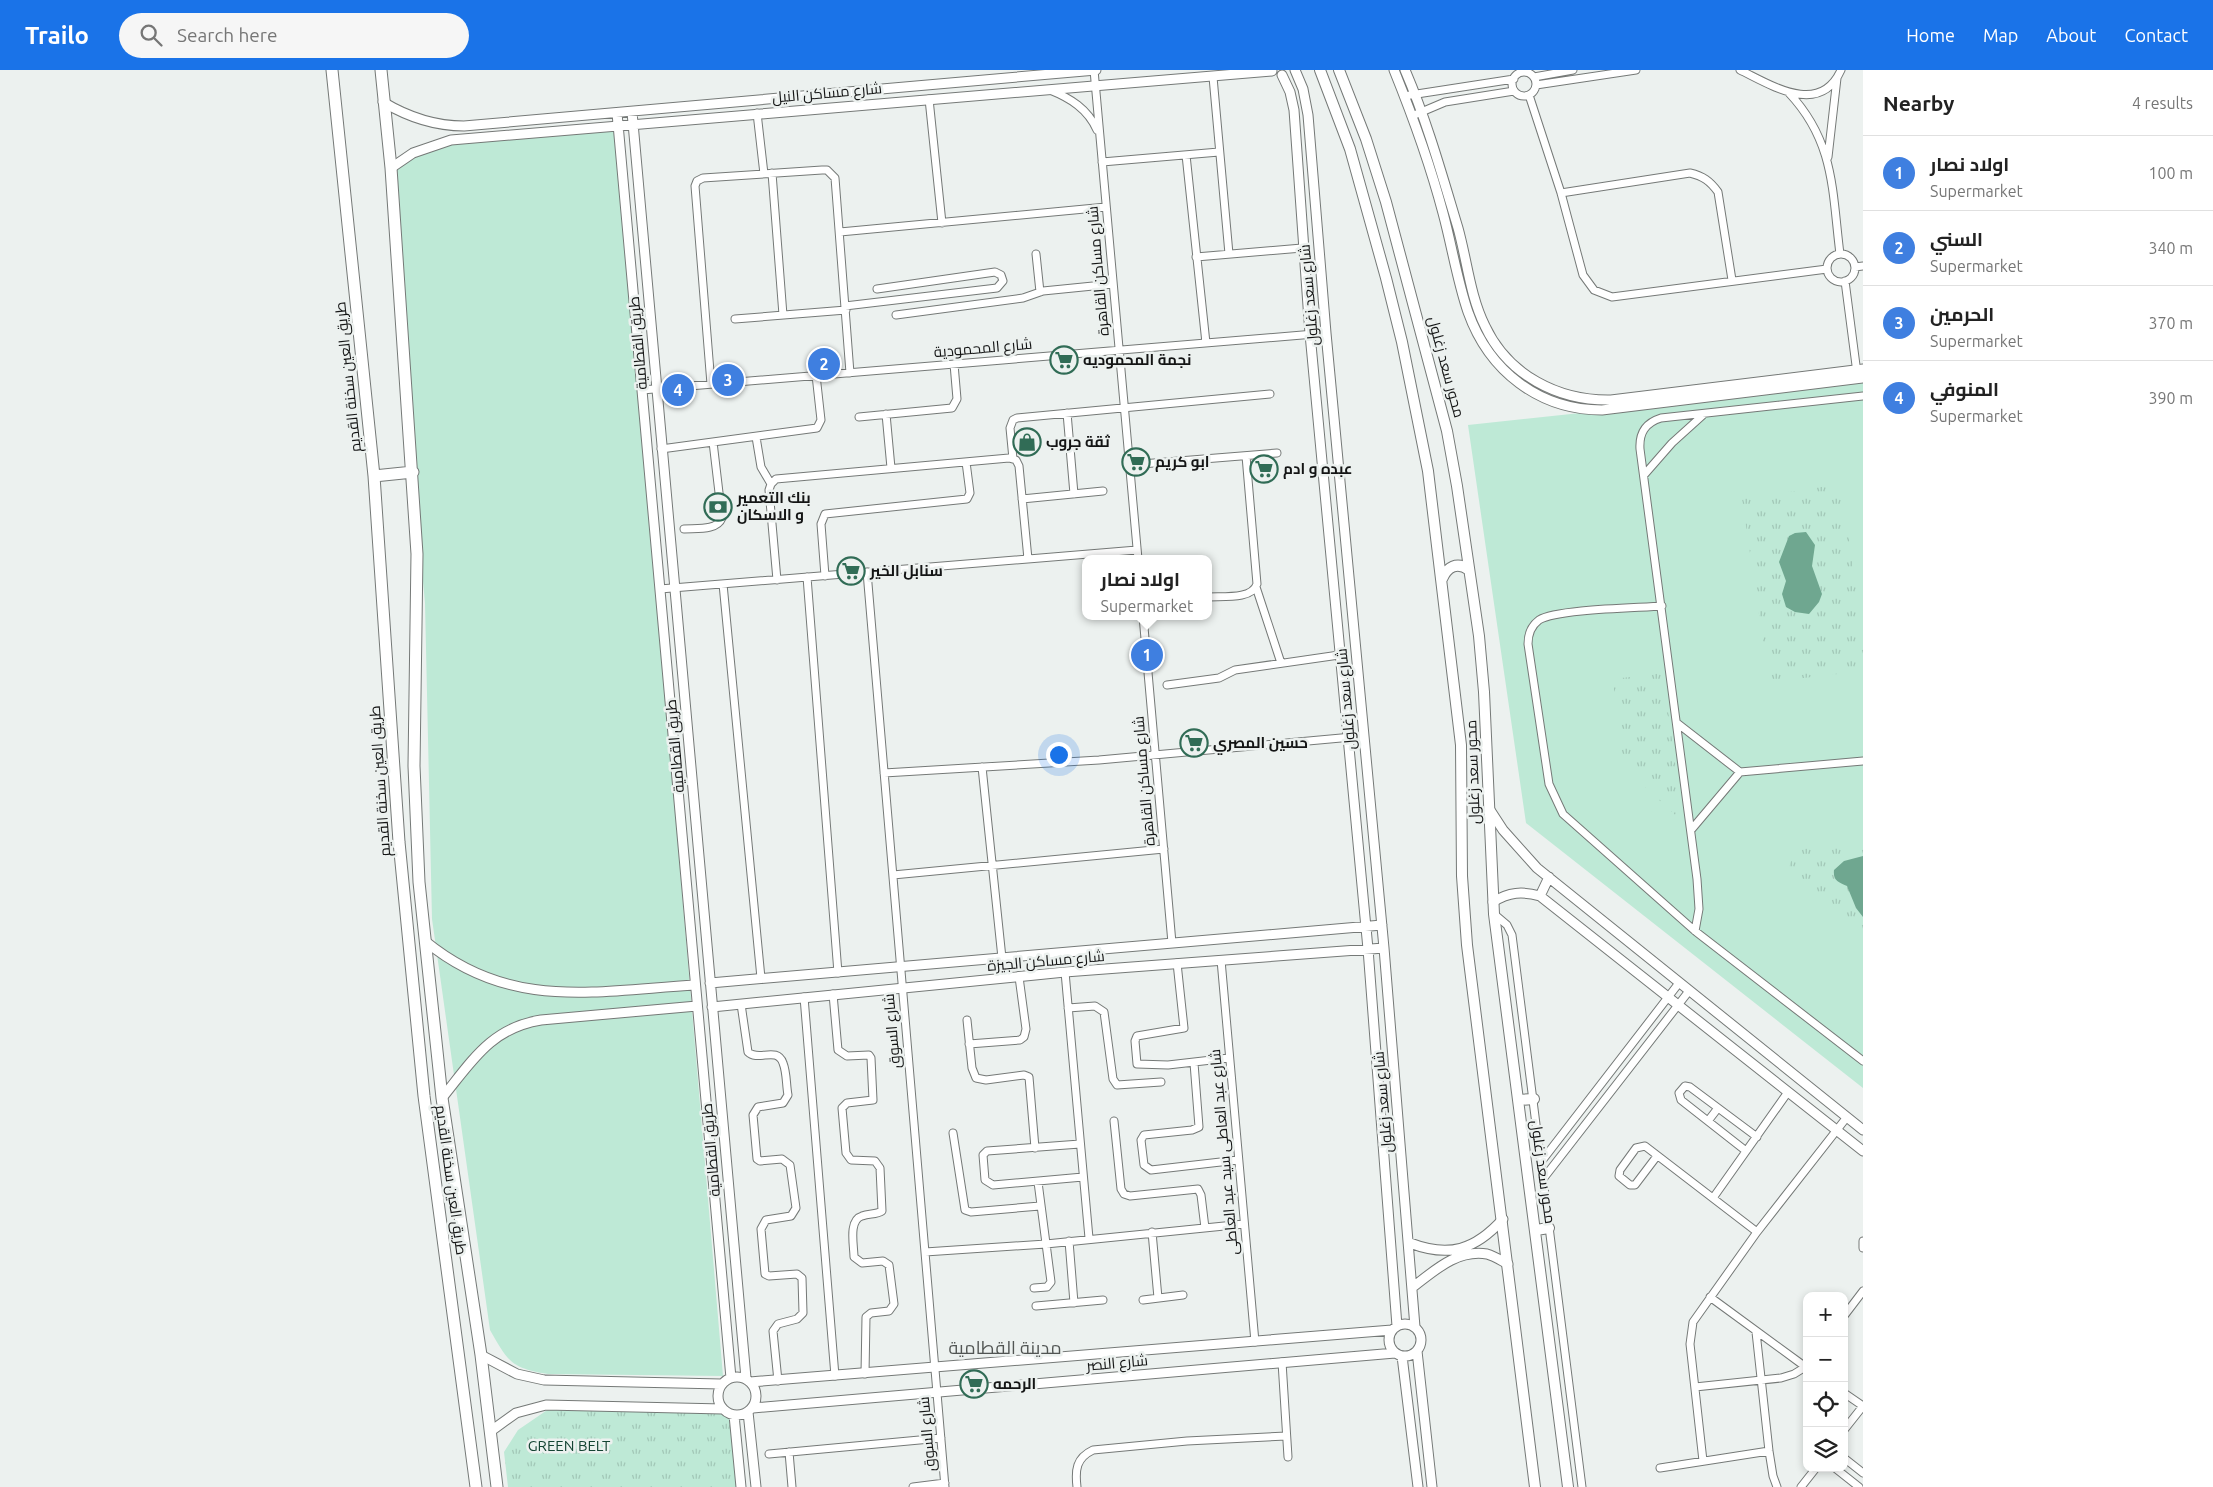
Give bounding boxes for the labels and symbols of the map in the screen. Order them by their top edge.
street label: شارع مساكن النيل [771,79,883,109]
street label: شارع مساكن القاهرة [1083,205,1115,337]
street label: شارع سعد زغلول [1296,243,1324,347]
street label: طريق القطامية [625,295,652,391]
street label: طريق العين سخنة القديم [331,301,366,453]
street label: محور سعد زغلول [1424,314,1468,420]
street label: شارع المحمودية [933,335,1033,363]
pin: 2 [808,345,840,383]
supermarket icon: نجمة المحموديه [1049,345,1079,375]
place label: نجمة المحموديه [1083,351,1192,369]
pin: 3 [712,361,744,399]
pin: 4 [662,371,694,409]
shop icon: ثقة جروب [1012,427,1042,457]
place label: ثقة جروب [1046,433,1110,451]
supermarket icon: ابو كريم [1121,447,1151,477]
place label: ابو كريم [1155,453,1210,472]
supermarket icon: عبده و ادم [1249,454,1279,484]
place label: عبده و ادم [1283,460,1352,479]
place label: بنك التعمير و الاسكان [736,489,811,524]
bank icon: بنك التعمير و الاسكان [703,492,733,522]
supermarket icon: سنابل الخير [836,556,866,586]
place label: سنابل الخير [869,562,943,580]
pin: 1 [1131,636,1163,674]
street label: شارع سعد زغلول [1333,647,1361,751]
street label: طريق القطامية [662,698,689,794]
street label: طريق العين سخنة القديم [366,705,395,857]
street label: شارع مساكن القاهرة [1129,715,1161,847]
street label: محور سعد زغلول [1462,720,1484,824]
supermarket icon: حسين المصري [1179,728,1209,758]
place label: حسين المصري [1213,734,1308,755]
your location [1046,742,1072,768]
street label: شارع مساكن الجيزة [987,947,1106,977]
street label: شارع السوق [880,993,906,1069]
street label: شارع عبد العاطى سيد عبد العاطى [1206,1048,1244,1256]
street label: شارع سعد زغلول [1370,1050,1398,1154]
street label: طريق القطامية [698,1102,725,1198]
street label: طريق العين سخنة القديم [431,1104,470,1256]
street label: محور سعد زغلول [1527,1119,1559,1225]
district label: مدينة القطامية [948,1337,1062,1357]
street label: شارع النصر [1084,1351,1149,1377]
supermarket icon: الرحمه [959,1369,989,1399]
place label: الرحمه [993,1375,1036,1393]
street label: شارع السوق [915,1396,941,1472]
park label: GREEN BELT [528,1437,611,1454]

